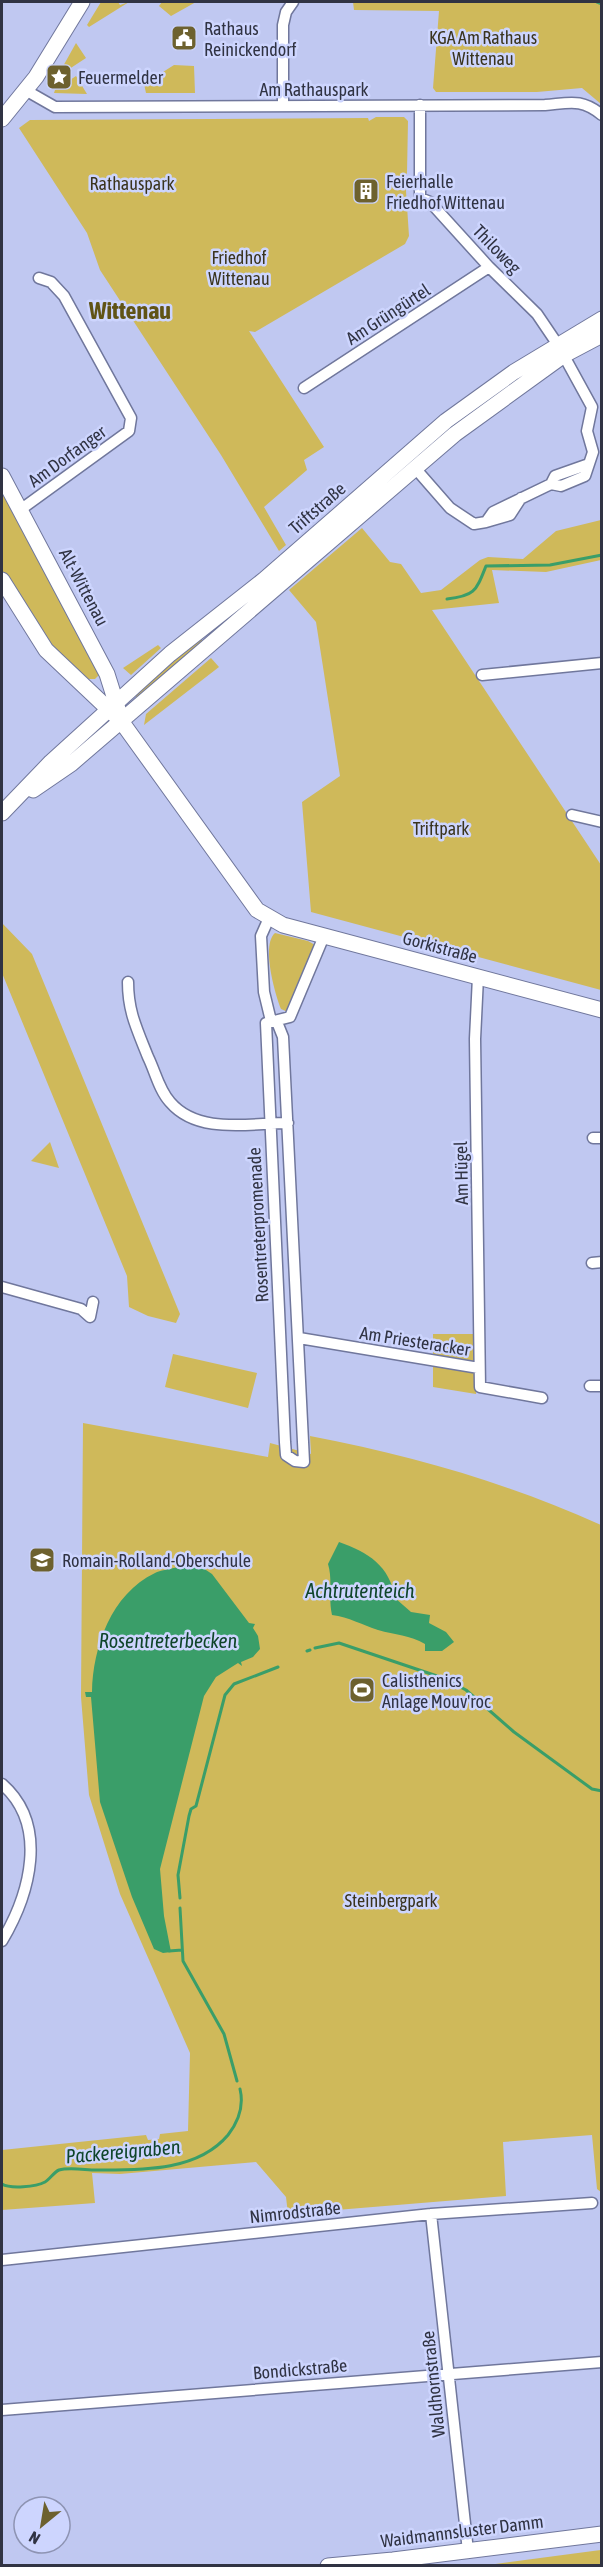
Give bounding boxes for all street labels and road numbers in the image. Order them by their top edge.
street label: Am Rathauspark [259,79,369,100]
street label: Thiloweg [469,220,525,278]
street label: Am Grüngürtel [342,279,434,349]
street label: Am Dorfanger [24,420,110,491]
street label: Triftstraße [284,478,350,538]
street label: Alt-Wittenau [55,545,113,629]
street label: Gorkistraße [400,927,480,967]
street label: Am Hügel [450,1141,472,1205]
street label: Rosentreterpromenade [243,1147,273,1303]
street label: Am Priesteracker [358,1322,472,1360]
street label: Nimrodstraße [248,2197,342,2227]
street label: Waldhornstraße [417,2330,449,2438]
street label: Bondickstraße [252,2354,348,2384]
street label: Waidmannsluster Damm [379,2511,545,2551]

